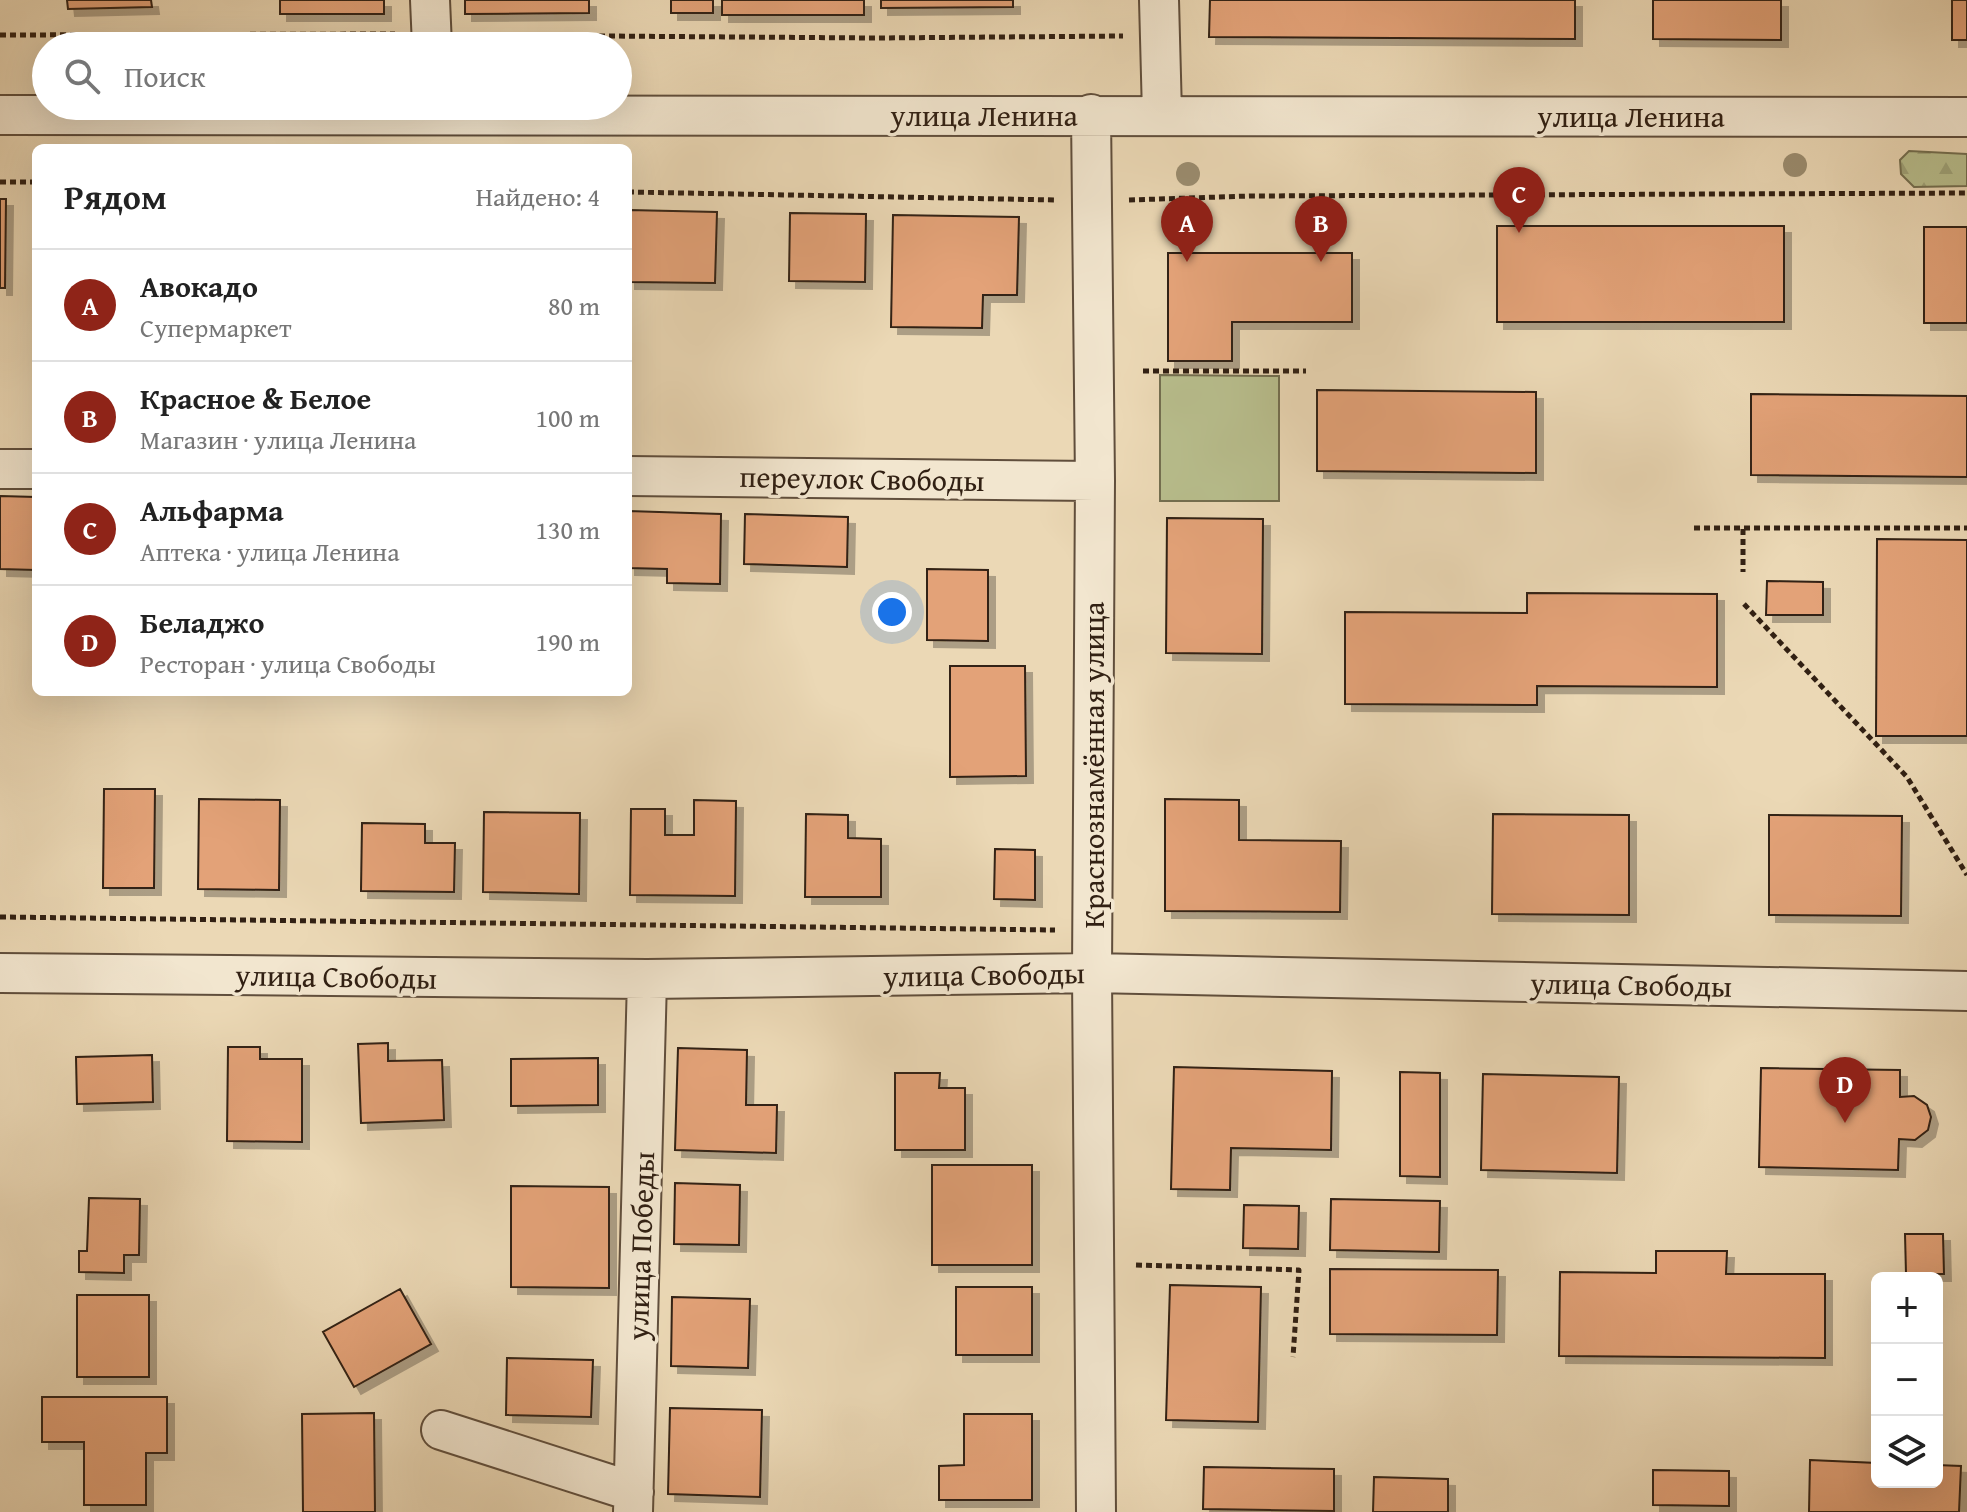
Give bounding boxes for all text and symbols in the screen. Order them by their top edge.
search box [32,32,632,120]
icon: search [60,54,104,98]
text: Поиск [124,54,206,98]
street label: улица Ленина [889,93,1079,137]
street label: улица Ленина [1536,94,1726,138]
pin: C [1493,167,1545,233]
text: Рядом [64,172,167,221]
text: Найдено: 4 [476,177,600,216]
pin: A [1161,196,1213,262]
pin: B [1295,196,1347,262]
text: Авокадо [140,264,258,308]
text: A [82,286,98,325]
text: 80 m [548,286,600,325]
text: Супермаркет [140,308,292,347]
text: Красное & Белое [140,376,371,420]
text: B [82,398,98,437]
text: 100 m [535,398,600,437]
text: Магазин · улица Ленина [140,420,416,459]
street label: переулок Свободы [739,454,985,502]
text: Альфарма [140,488,284,532]
text: C [83,510,97,549]
text: 130 m [535,510,600,549]
text: Аптека · улица Ленина [140,532,400,571]
your location [872,592,912,632]
text: Беладжо [140,600,264,644]
street label: Краснознамённая улица [1071,601,1115,928]
text: D [82,622,98,661]
text: 190 m [535,622,600,661]
text: Ресторан · улица Свободы [140,644,436,683]
street label: улица Свободы [882,950,1085,998]
street label: улица Свободы [234,952,437,1000]
street label: улица Свободы [1529,960,1732,1008]
pin: D [1819,1057,1871,1123]
street label: улица Победы [615,1151,665,1342]
map controls [1871,1272,1943,1488]
button: + [1871,1272,1943,1344]
button: − [1871,1344,1943,1416]
button: layers [1871,1416,1943,1488]

